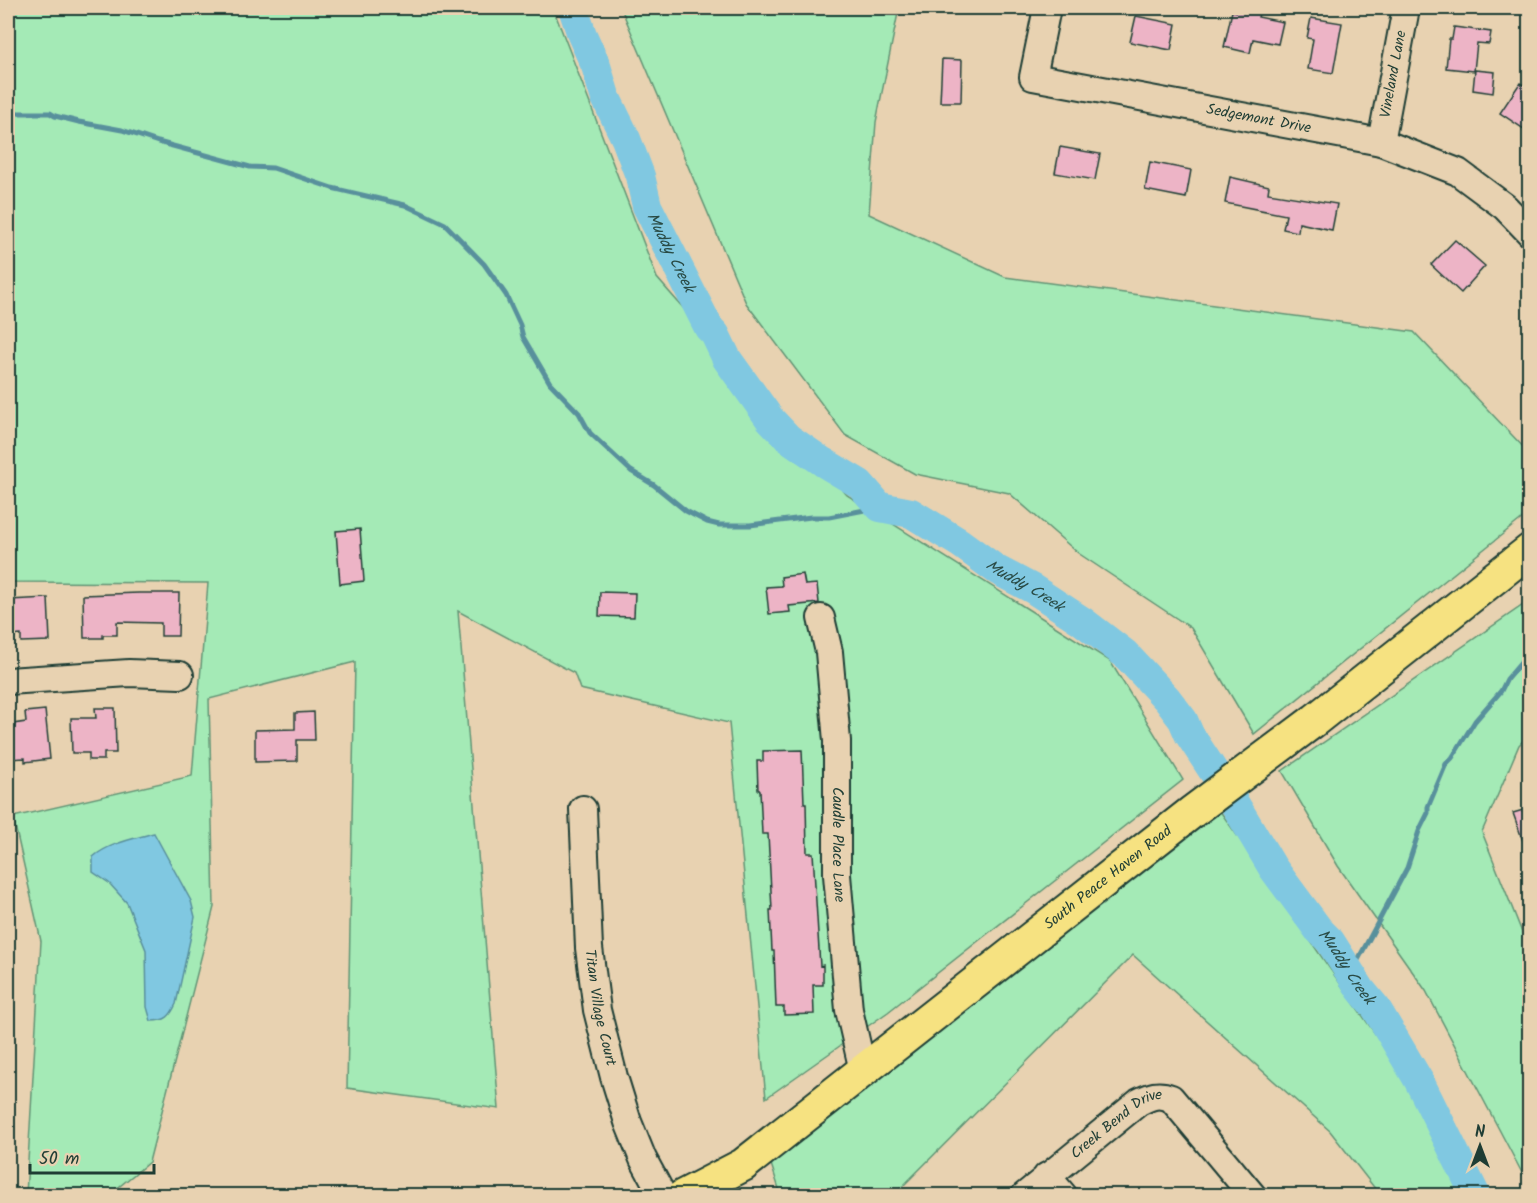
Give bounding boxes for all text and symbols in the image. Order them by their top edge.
street label: Vineland Lane [1374,28,1414,120]
street label: Sedgemont Drive [1204,98,1313,141]
water label: Muddy Creek [640,208,703,299]
water label: Muddy Creek [980,553,1071,620]
street label: Caudle Place Lane [825,787,851,904]
street label: South Peace Haven Road [1039,819,1178,936]
water label: Muddy Creek [1312,923,1382,1012]
street label: Titan Village Court [577,948,623,1069]
street label: Creek Bend Drive [1065,1083,1162,1165]
north arrow [1450,1116,1510,1176]
text: N [1475,1120,1485,1145]
scale bar [30,1137,154,1175]
text: 50 m [39,1145,79,1174]

